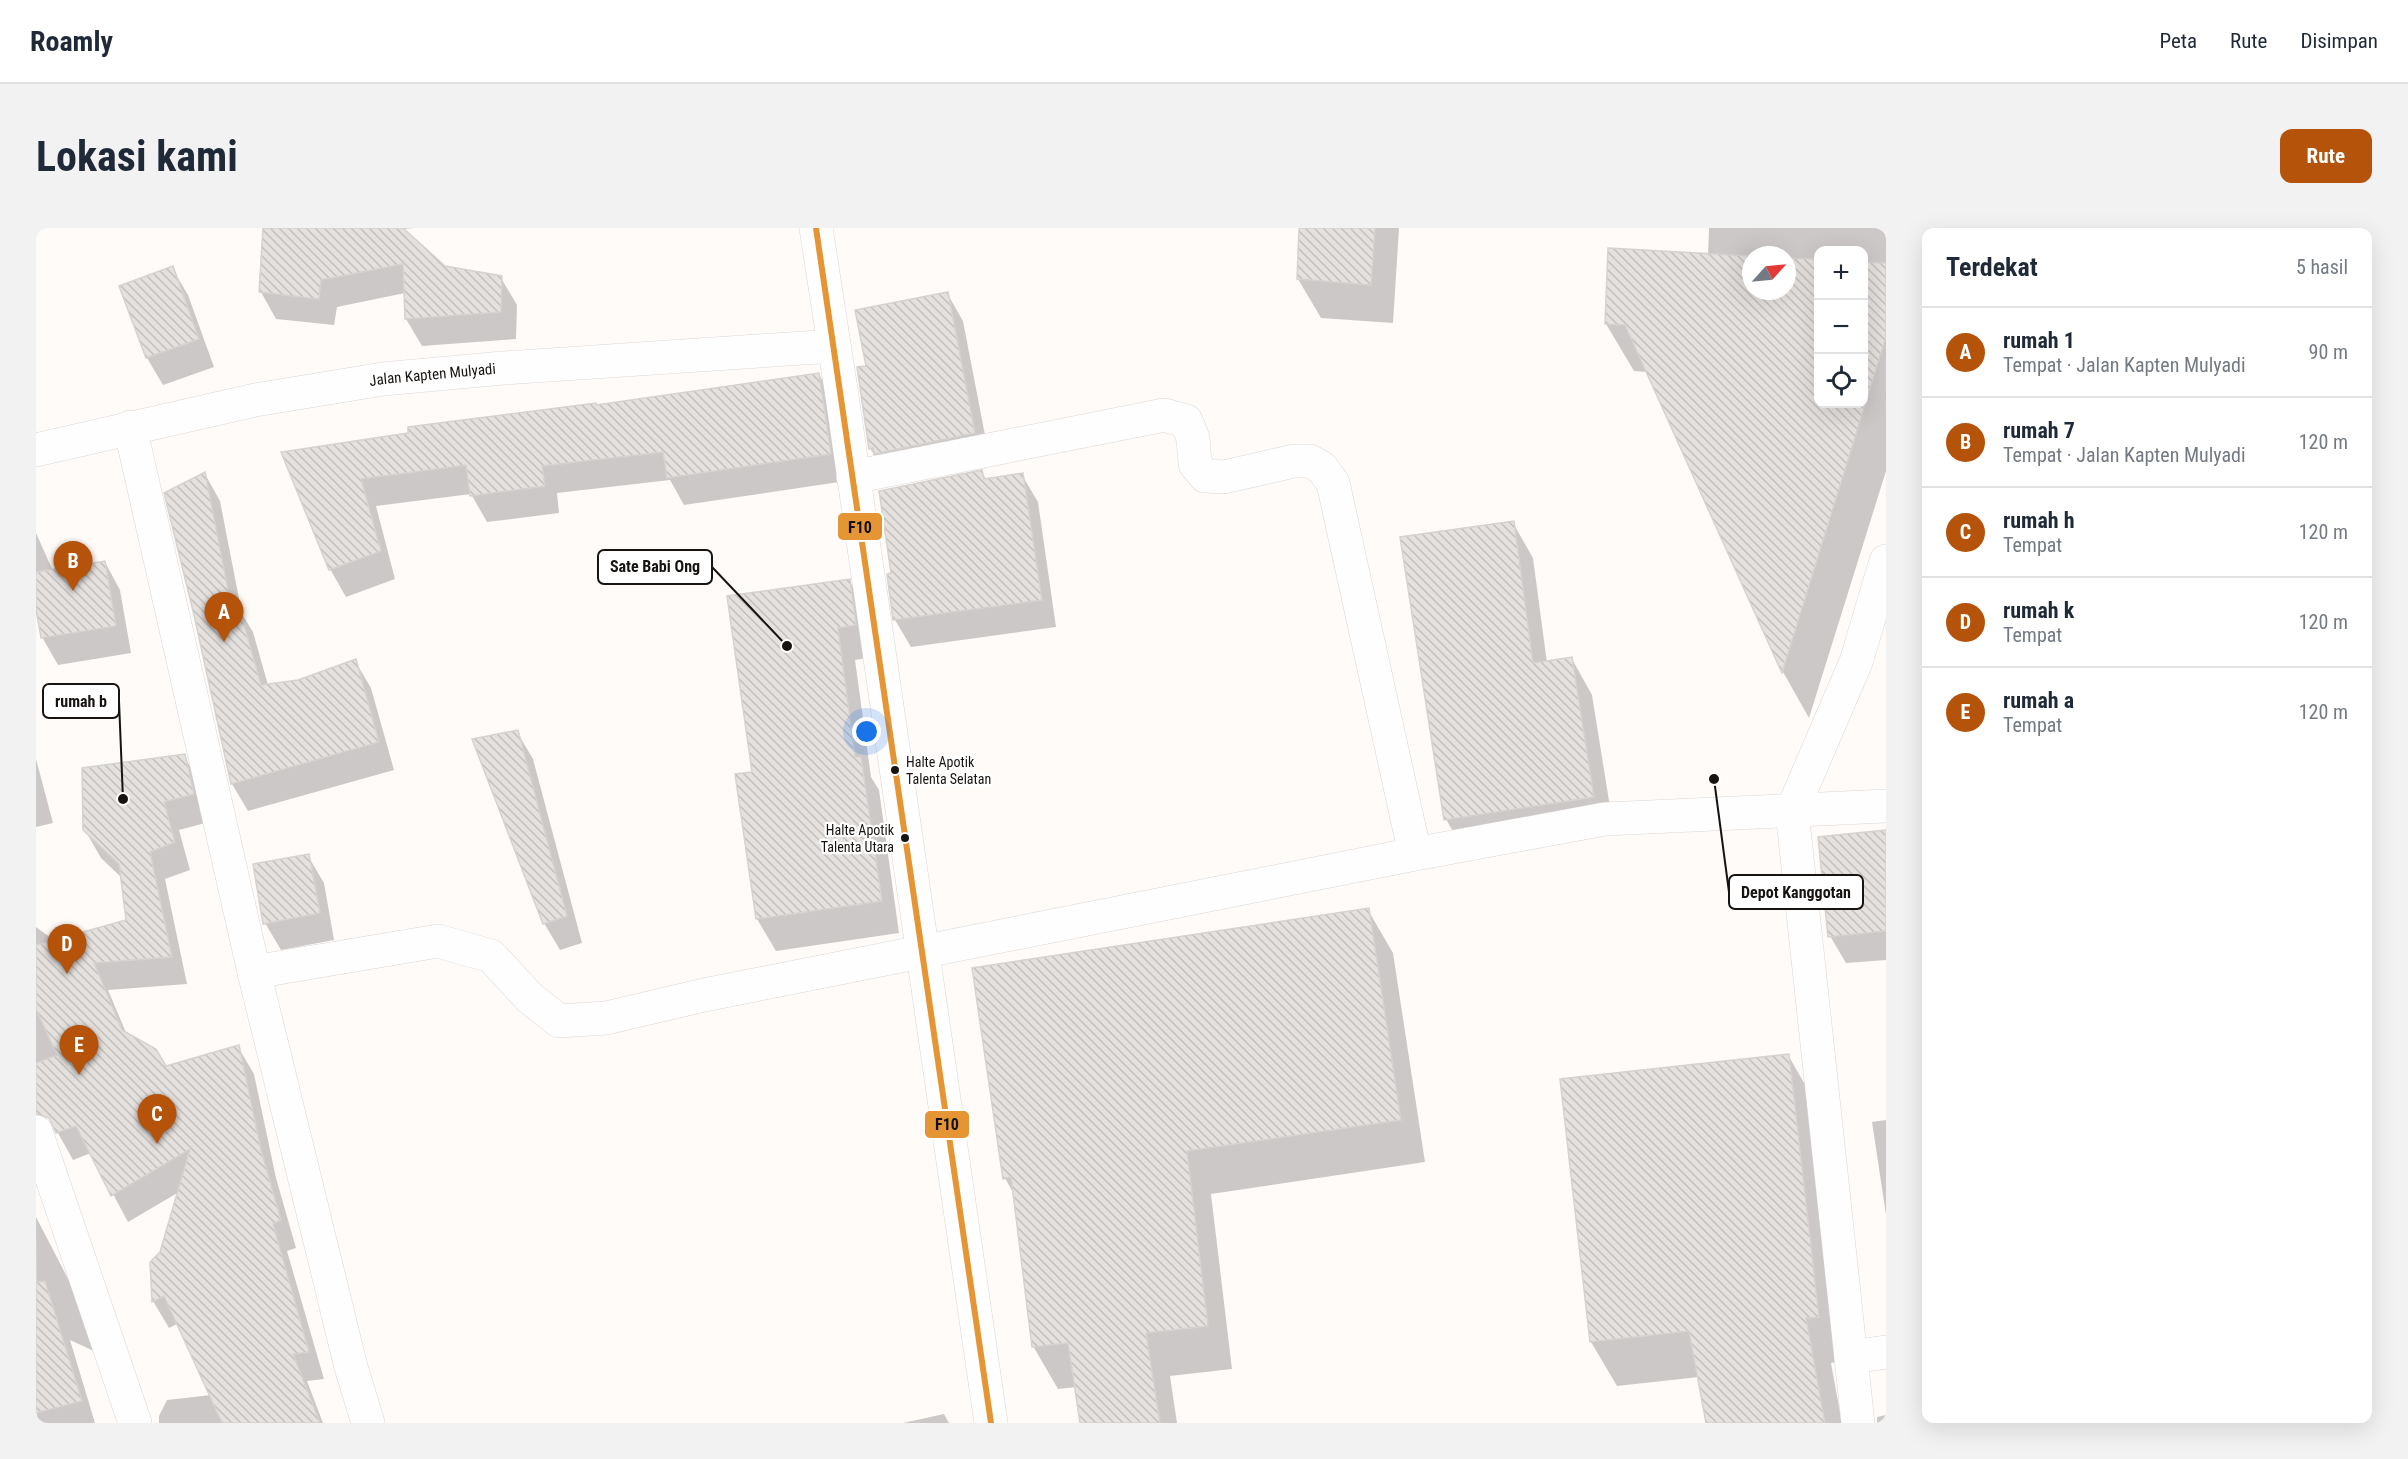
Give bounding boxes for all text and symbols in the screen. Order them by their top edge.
text: Roamly [30,25,113,58]
text: Peta [2159,29,2197,53]
text: Rute [2230,29,2267,53]
text: Disimpan [2300,29,2378,53]
button: Rute [2280,129,2372,183]
text: Lokasi kami [36,132,238,181]
north arrow [1742,246,1796,300]
map controls [1814,246,1868,408]
button: + [1814,246,1868,300]
text: Terdekat [1946,252,2038,282]
text: 5 hasil [2296,255,2348,279]
button: − [1814,300,1868,354]
text: rumah 1 [2003,328,2075,353]
text: A [1960,340,1971,364]
text: 90 m [2309,340,2348,364]
text: Tempat · Jalan Kapten Mulyadi [2003,353,2246,377]
button: locate [1814,354,1868,408]
street label: Jalan Kapten Mulyadi [368,360,497,390]
text: rumah 7 [2003,418,2075,443]
text: B [1960,430,1971,454]
text: 120 m [2299,430,2348,454]
text: Tempat · Jalan Kapten Mulyadi [2003,443,2246,467]
text: rumah h [2003,508,2075,533]
line badge: F10 [837,512,883,541]
text: F10 [848,518,872,537]
text: C [1960,520,1971,544]
text: 120 m [2299,520,2348,544]
text: Tempat [2003,533,2062,557]
pin: B [54,542,93,591]
callout: Sate Babi Ong [598,550,712,584]
text: Sate Babi Ong [610,557,700,576]
pin: A [204,592,243,642]
text: rumah k [2003,598,2074,623]
text: D [1960,610,1971,634]
text: 120 m [2299,610,2348,634]
text: Tempat [2003,623,2062,647]
callout: rumah b [43,684,119,718]
text: rumah a [2003,688,2074,713]
text: rumah b [55,692,107,711]
text: E [1961,700,1970,724]
text: 120 m [2299,700,2348,724]
text: Tempat [2003,713,2062,737]
your location [852,717,881,746]
place label: Halte Apotik Talenta Selatan [906,754,991,787]
marker: Halte Apotik Talenta Selatan [889,764,901,776]
place label: Halte Apotik Talenta Utara [821,822,895,855]
marker: Halte Apotik Talenta Utara [899,832,911,844]
callout: Depot Kanggotan [1729,875,1863,909]
text: Depot Kanggotan [1741,883,1851,902]
pin: D [48,924,87,974]
pin: E [60,1026,99,1075]
pin: C [138,1094,176,1144]
line badge: F10 [924,1110,970,1139]
text: F10 [935,1115,959,1134]

